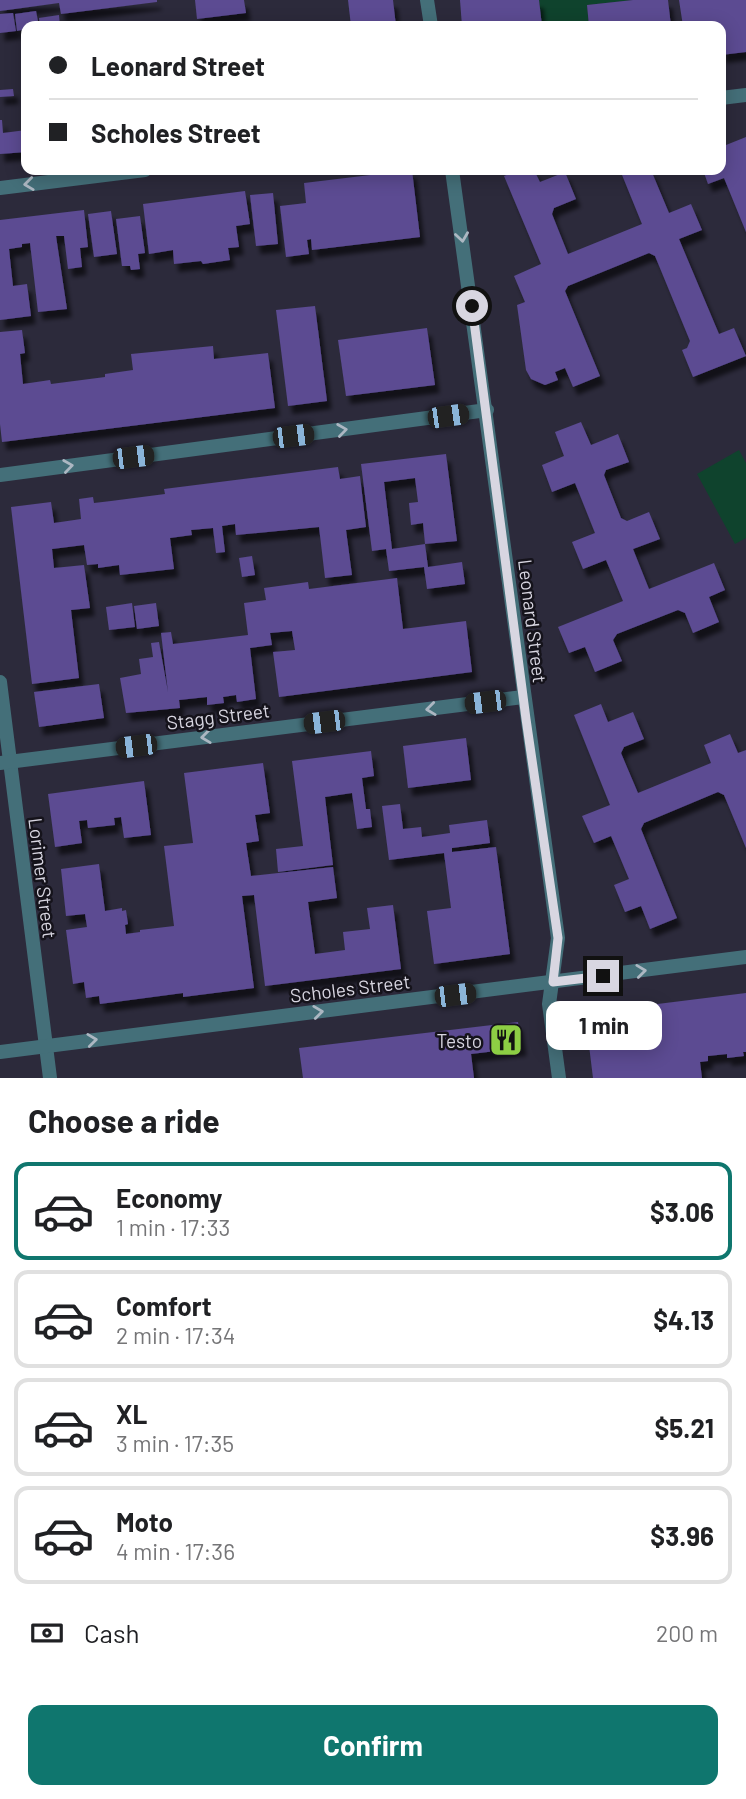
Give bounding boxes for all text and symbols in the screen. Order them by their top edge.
text: Leonard Street [91,50,265,81]
text: Scholes Street [91,117,261,148]
one-way arrow [23,177,35,192]
one-way arrow [454,231,469,243]
route start [456,290,488,322]
car [426,403,471,429]
one-way arrow [336,422,348,437]
car [271,423,316,449]
car [111,444,156,470]
one-way arrow [62,458,74,473]
street label: Leonard Street [514,558,552,684]
car [463,689,508,715]
street label: Stagg Street [165,698,271,734]
one-way arrow [425,701,437,716]
car [302,709,347,735]
one-way arrow [200,730,211,745]
car [114,733,159,759]
street label: Lorimer Street [24,816,62,940]
route end [587,960,619,992]
one-way arrow [635,963,646,978]
street label: Scholes Street [289,969,411,1007]
car [433,982,478,1008]
callout: 1 min [545,1000,661,1050]
one-way arrow [312,1004,324,1019]
text: 1 min [579,1011,629,1039]
restaurant icon: Testo [487,1021,525,1059]
place label: Testo [436,1029,482,1052]
one-way arrow [86,1033,98,1048]
text: Choose a ride [28,1101,220,1139]
icon: car [32,1180,95,1243]
text: Economy [116,1182,222,1213]
text: $3.06 [650,1196,714,1227]
text: 1 min · 17:33 [116,1213,230,1241]
icon: car [32,1288,95,1351]
text: Comfort [116,1290,212,1321]
text: $4.13 [653,1304,714,1335]
text: 2 min · 17:34 [116,1321,236,1349]
icon: car [32,1396,95,1459]
text: XL [116,1398,147,1429]
text: $5.21 [654,1412,714,1443]
text: 3 min · 17:35 [116,1429,234,1457]
icon: car [32,1504,95,1567]
text: Moto [116,1506,173,1537]
text: $3.96 [650,1520,714,1551]
text: 4 min · 17:36 [116,1537,235,1565]
icon: cash [28,1614,66,1652]
text: Cash [84,1617,139,1648]
text: 200 m [656,1619,718,1647]
button: Confirm [28,1705,718,1785]

